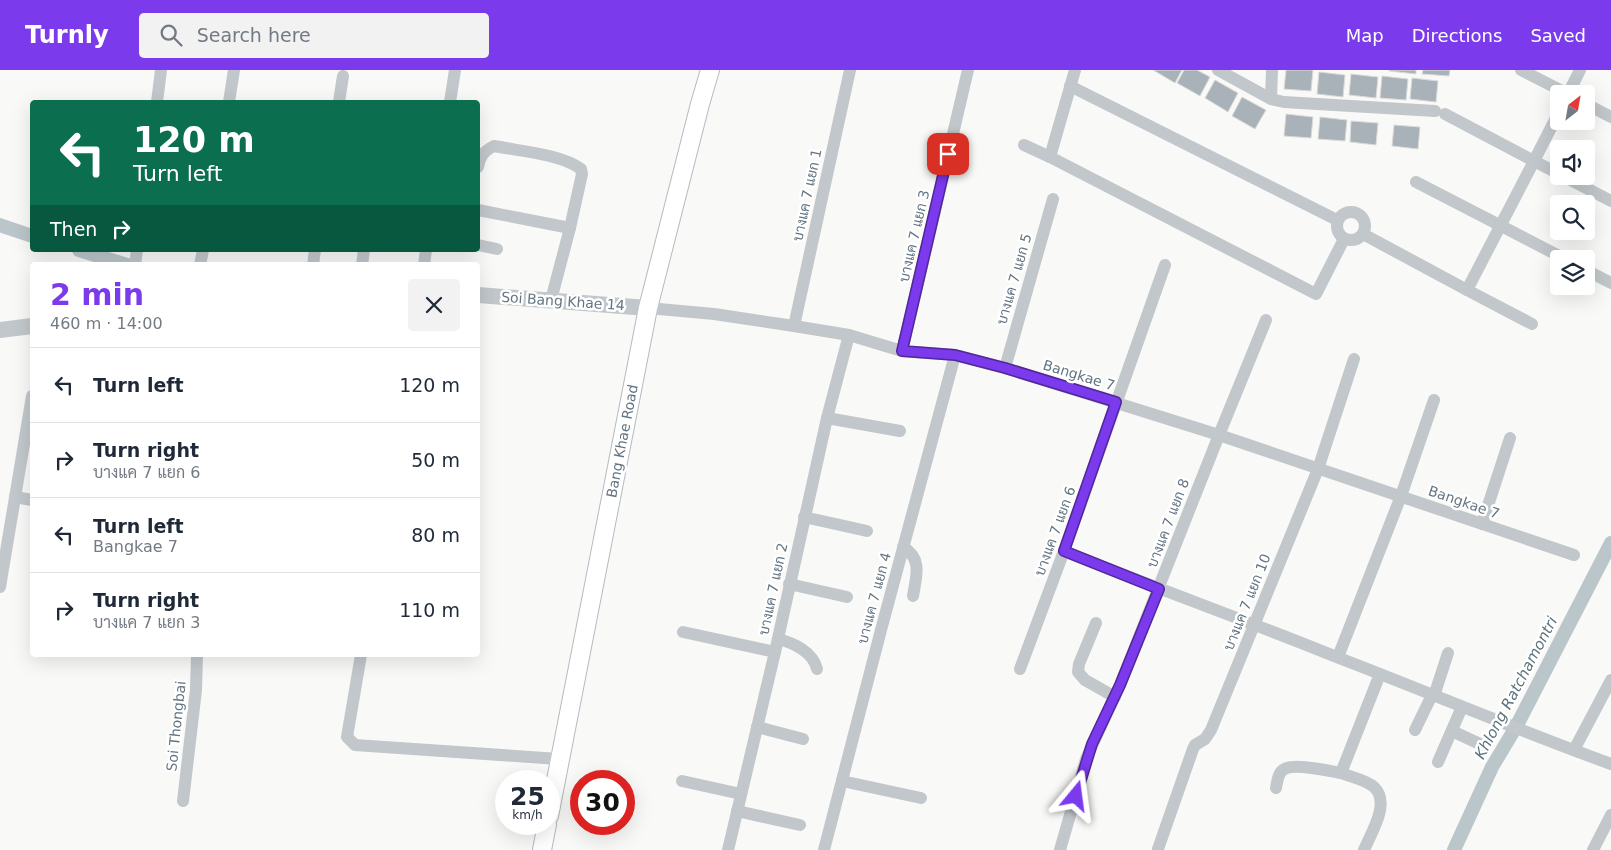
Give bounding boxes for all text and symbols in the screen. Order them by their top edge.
search box [139,13,489,58]
text: Turnly [25,21,109,49]
icon: search [157,21,185,49]
text: Search here [197,24,311,46]
text: Map [1346,25,1384,46]
text: Directions [1412,25,1502,46]
text: Saved [1530,25,1586,46]
north arrow [1550,85,1595,130]
map controls [1550,85,1595,295]
icon: left [50,120,115,185]
text: 120 m [133,120,255,160]
pin [927,133,969,175]
icon: arrive [934,140,962,168]
button: sound [1550,140,1595,185]
street label: บางแค 7 แยก 1 [789,147,825,243]
text: Turn left [133,161,222,186]
street label: บางแค 7 แยก 3 [896,188,932,284]
button: search [1550,195,1595,240]
icon: right [107,215,135,243]
text: Then [50,218,97,240]
street label: บางแค 7 แยก 5 [993,232,1035,326]
button: layers [1550,250,1595,295]
text: 2 min [50,277,144,312]
button: close [408,279,460,331]
street label: Soi Bang Khae 14 [501,289,625,313]
text: 460 m · 14:00 [50,314,163,333]
street label: Bangkae 7 [1041,356,1117,394]
icon: left [50,371,78,399]
text: Turn left [93,374,184,396]
text: 120 m [399,374,460,396]
street label: Bang Khae Road [603,383,641,499]
text: Turn right [93,439,199,461]
icon: right [50,446,78,474]
text: 50 m [411,449,460,471]
text: บางแค 7 แยก 6 [93,463,201,482]
street label: บางแค 7 แยก 8 [1144,476,1192,570]
street label: Bangkae 7 [1426,482,1502,522]
street label: บางแค 7 แยก 6 [1031,484,1079,578]
text: Turn left [93,515,184,537]
icon: left [50,521,78,549]
text: 80 m [411,524,460,546]
text: Bangkae 7 [93,537,178,556]
street label: บางแค 7 แยก 2 [755,541,791,637]
street label: บางแค 7 แยก 4 [854,550,894,646]
street label: บางแค 7 แยก 10 [1220,551,1274,653]
text: Turn right [93,589,199,611]
icon: right [50,596,78,624]
text: 110 m [399,599,460,621]
text: บางแค 7 แยก 3 [93,613,201,632]
water label: Khlong Ratchamontri [1471,613,1562,762]
street label: Soi Thongbai [163,680,189,772]
position arrow [1049,769,1101,821]
speed limit sign: 30 [570,770,635,835]
text: 25 [510,782,545,811]
text: km/h [512,808,543,822]

